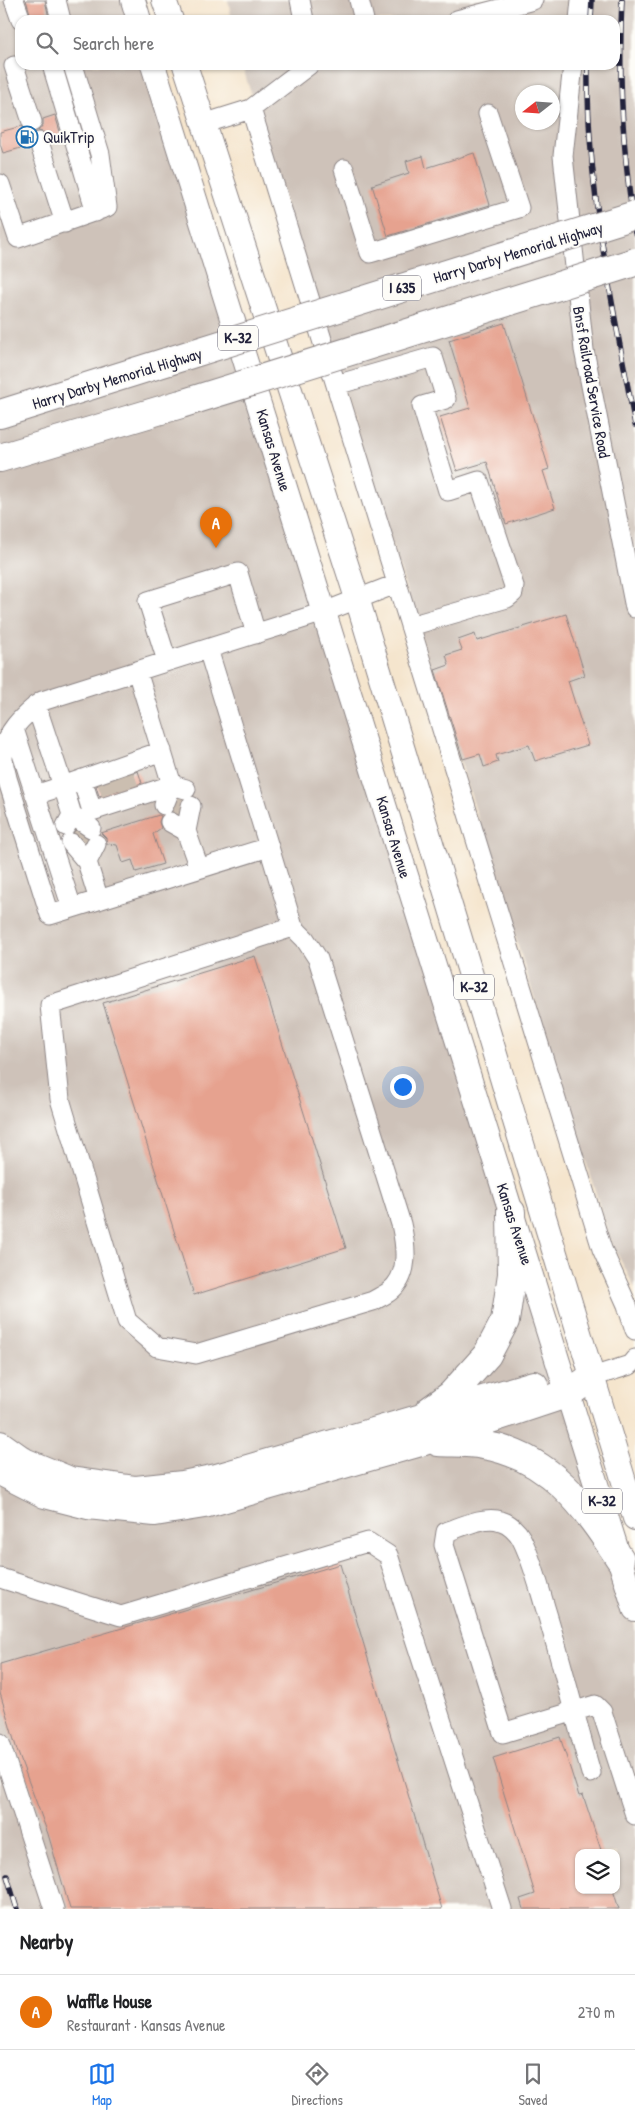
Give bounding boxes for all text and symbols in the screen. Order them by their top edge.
search box [15,15,620,70]
icon: search [33,29,61,57]
text: Search here [73,30,154,56]
north arrow [515,85,560,130]
fuel station icon: QuikTrip [15,125,39,149]
place label: QuikTrip [43,126,94,148]
street label: Harry Darby Memorial Highway [431,216,606,288]
road number: I 635 [383,276,421,300]
street label: Bnsf Railroad Service Road [568,305,616,459]
road number: K-32 [218,326,258,350]
street label: Harry Darby Memorial Highway [30,342,205,414]
street label: Kansas Avenue [251,406,297,494]
pin: A [200,507,232,548]
street label: Kansas Avenue [371,793,417,881]
road number: K-32 [454,974,494,1000]
your location [390,1074,416,1100]
street label: Kansas Avenue [491,1180,539,1268]
road number: K-32 [582,1488,622,1514]
map controls [575,1849,620,1894]
button: layers [575,1849,620,1894]
text: Nearby [20,1927,73,1956]
text: Waffle House [67,1988,152,2014]
text: A [32,2001,40,2023]
text: 270 m [578,2001,615,2023]
text: Restaurant · Kansas Avenue [67,2014,225,2036]
tab: Map [88,2060,116,2109]
tab: Directions [291,2060,343,2109]
tab: Saved [519,2060,547,2109]

